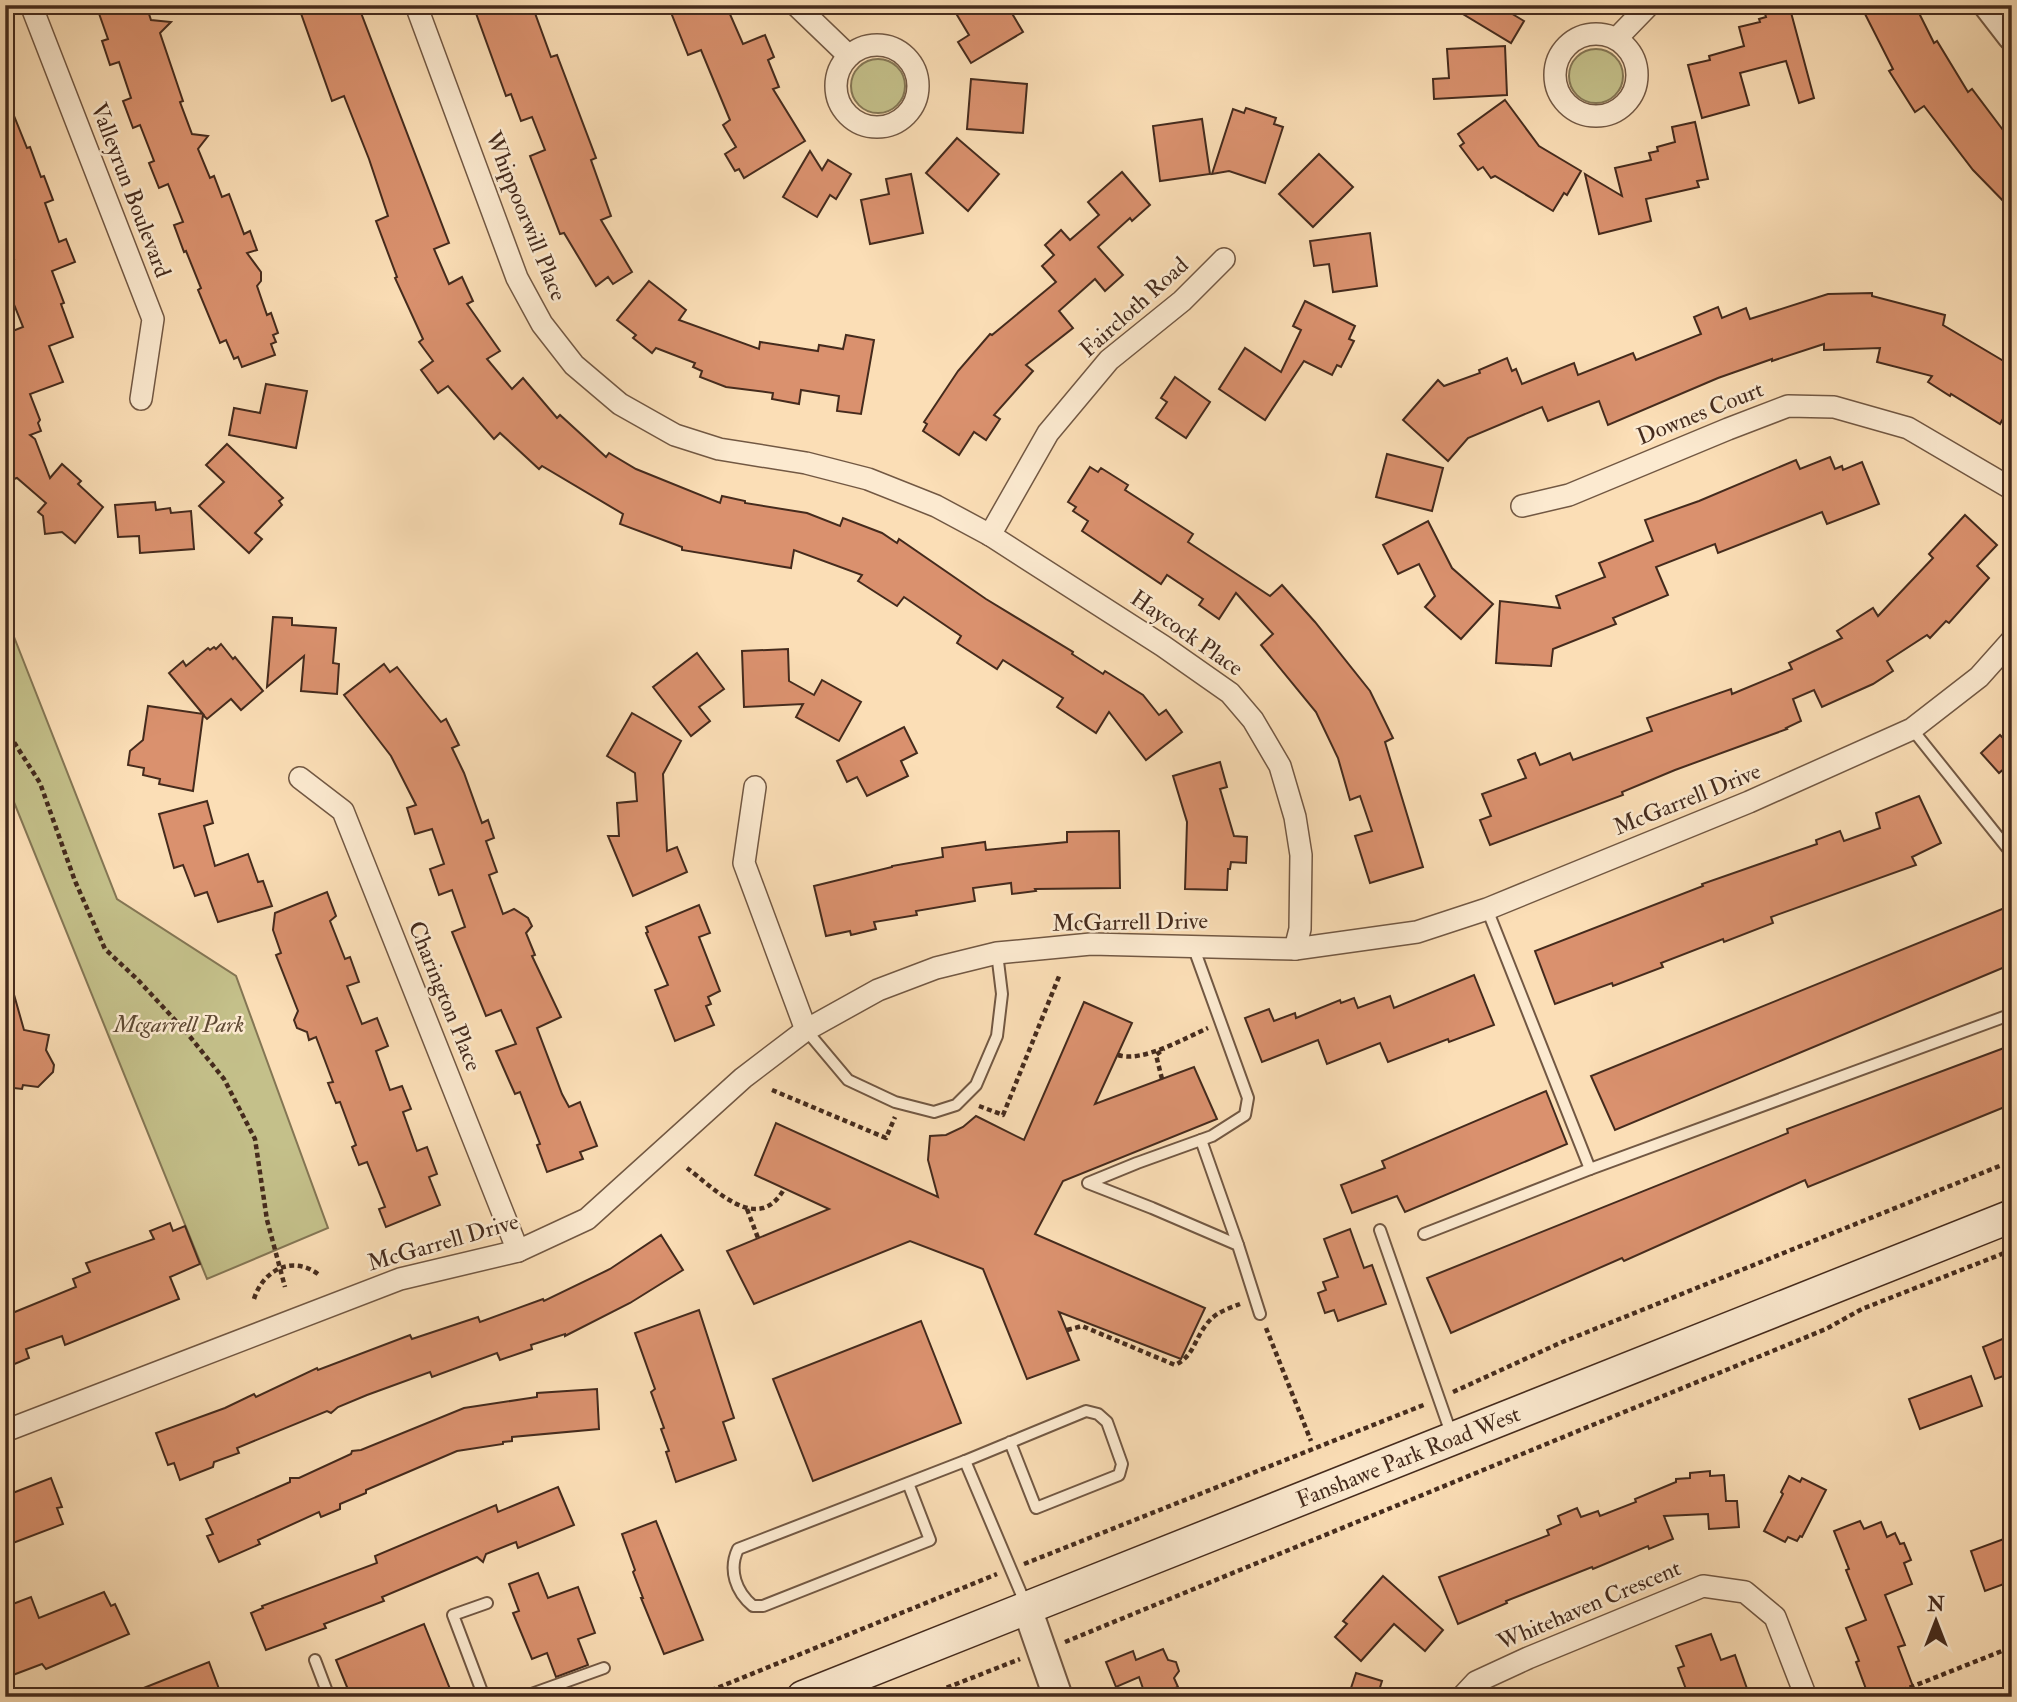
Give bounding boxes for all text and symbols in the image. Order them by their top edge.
street label: Valleyrun Boulevard [84,98,178,282]
street label: Whippoorwill Place [477,126,573,306]
street label: Faircloth Road [1074,251,1194,363]
street label: Downes Court [1632,374,1768,452]
street label: Haycock Place [1125,584,1249,683]
street label: McGarrell Drive [1609,756,1765,842]
street label: McGarrell Drive [1052,906,1209,938]
street label: Charington Place [402,917,488,1076]
park label: Mcgarrell Park [112,1010,244,1039]
street label: McGarrell Drive [364,1206,522,1277]
street label: Fanshawe Park Road West [1292,1399,1524,1514]
street label: Whitehaven Crescent [1492,1553,1685,1657]
north arrow [1902,1586,1972,1656]
text: N [1926,1593,1945,1617]

